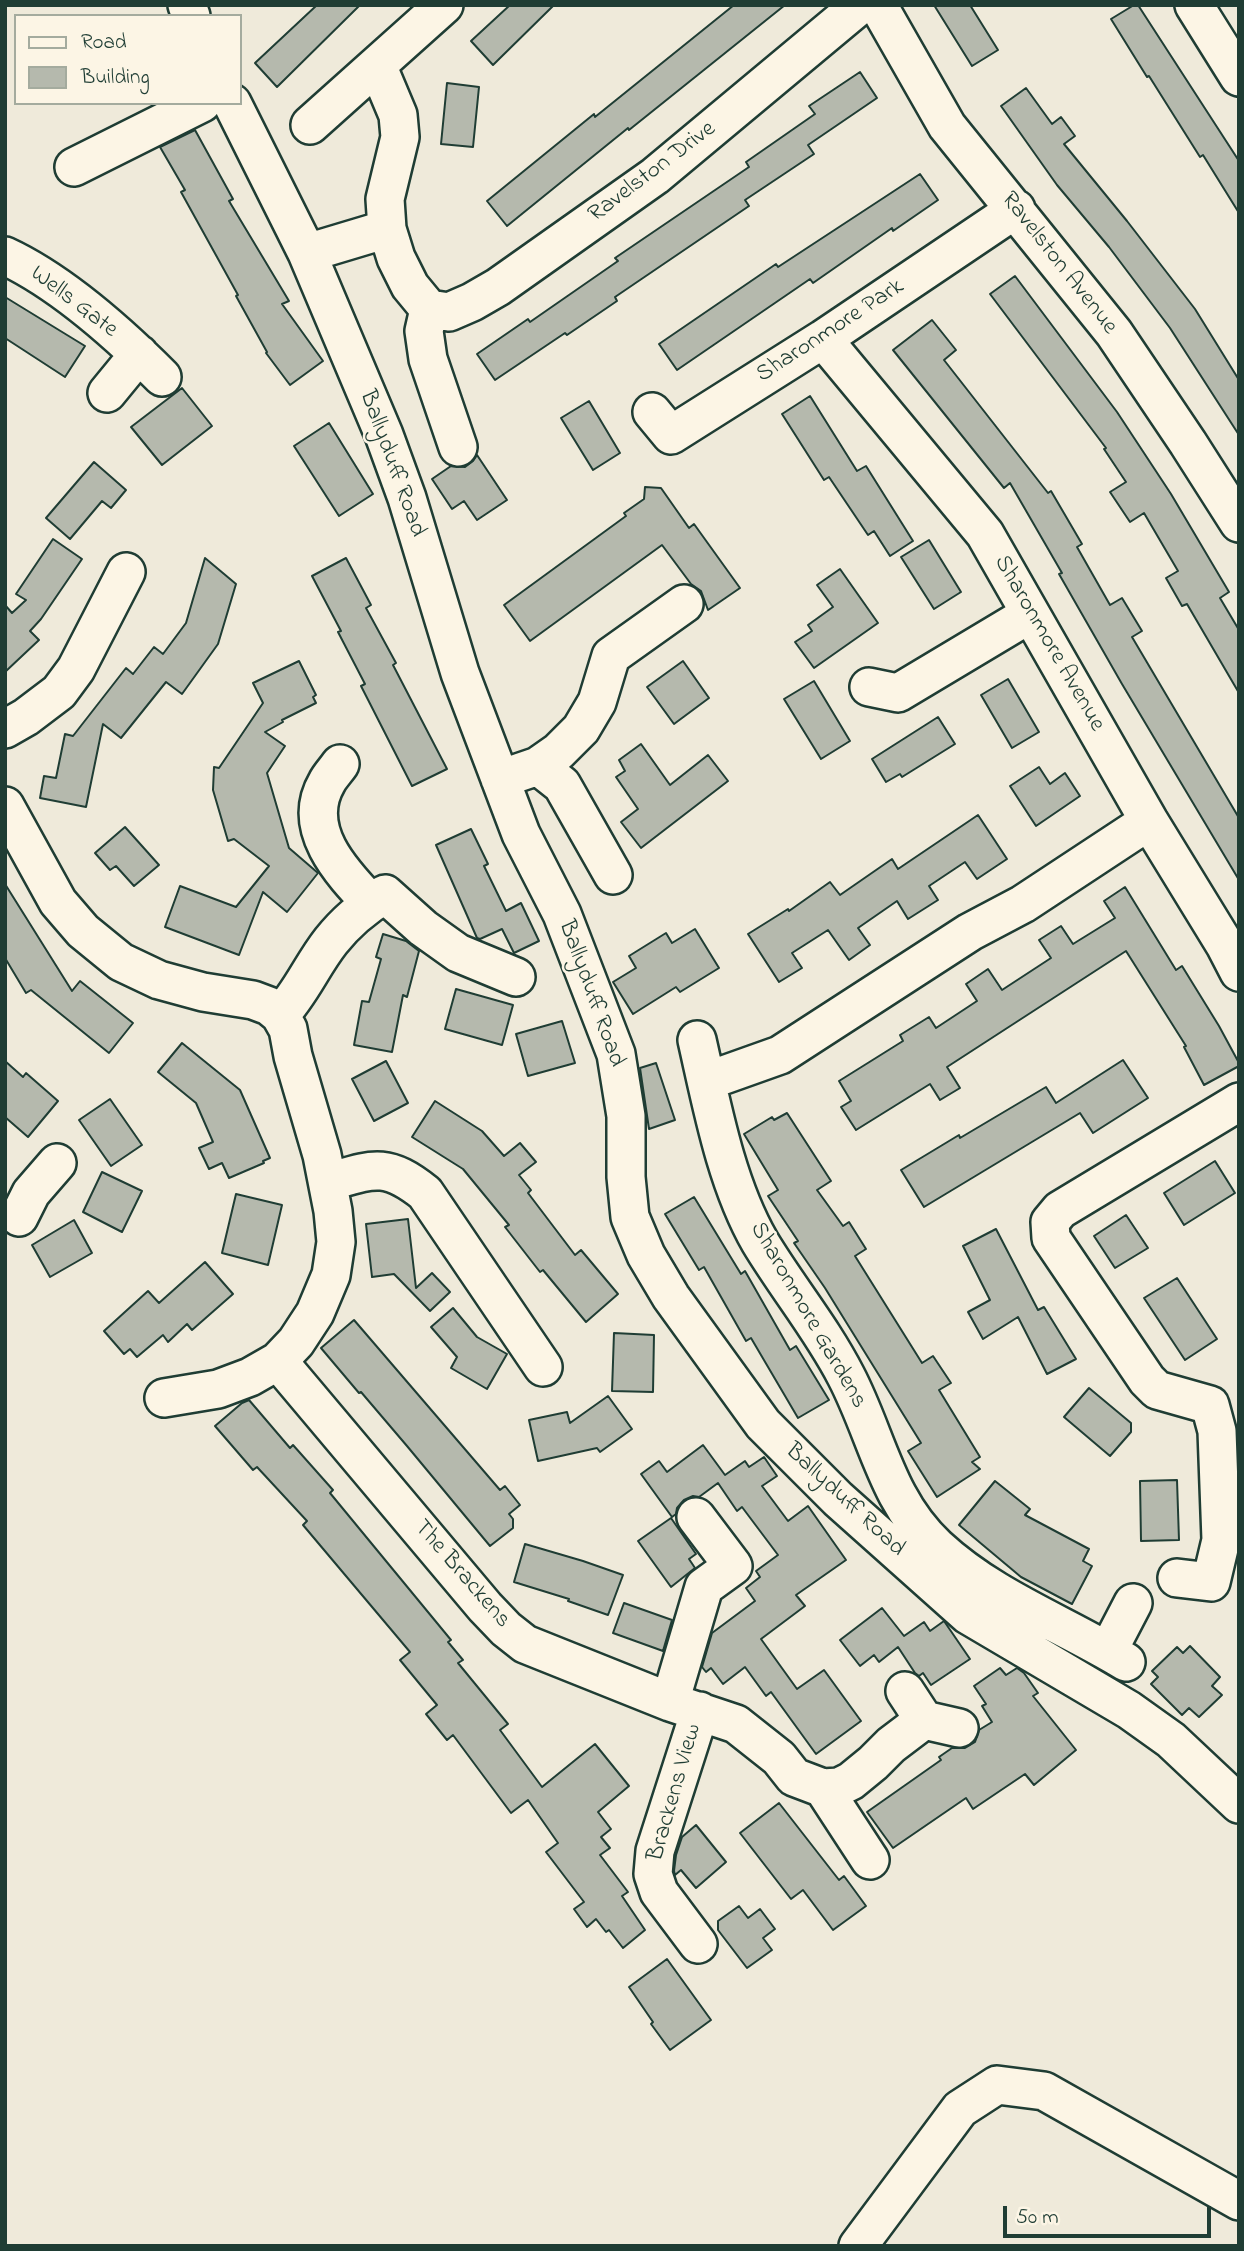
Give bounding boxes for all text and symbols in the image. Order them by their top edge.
legend [14,14,242,105]
text: Road [81,28,127,58]
text: Building [81,63,150,93]
street label: Ravelston Drive [584,116,722,230]
street label: Ravelston Avenue [993,187,1123,341]
street label: Wells Gate [23,261,123,345]
street label: Sharonmore Park [752,274,910,390]
street label: Ballyduff Road [351,387,431,541]
street label: Sharonmore Avenue [986,551,1110,737]
street label: Ballyduff Road [550,917,630,1071]
street label: Sharonmore Gardens [742,1218,872,1414]
street label: Ballyduff Road [778,1438,910,1564]
street label: The Brackens [406,1515,516,1635]
street label: Brackens View [643,1721,709,1865]
scale bar [1006,2192,1214,2236]
text: 50 m [1016,2203,1059,2233]

